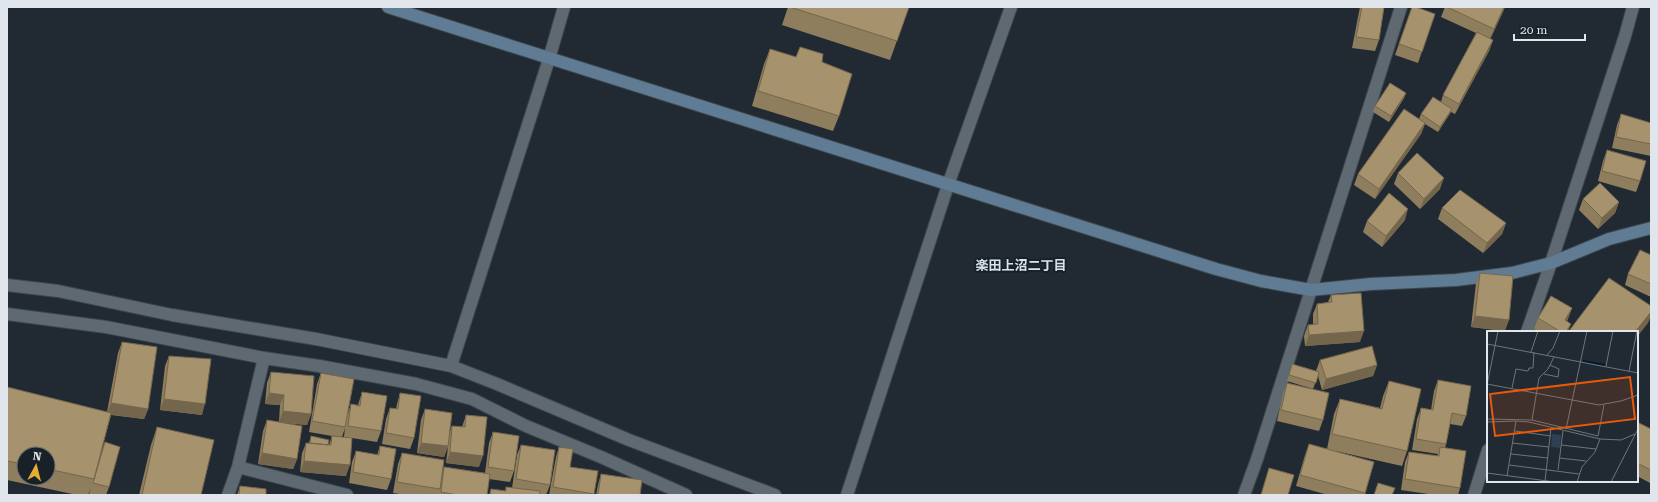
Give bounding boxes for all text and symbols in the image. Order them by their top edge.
scale bar [1514,16,1585,42]
text: 20 m [1520,23,1547,37]
district label: 楽田上沼二丁目 [975,258,1067,273]
inset map [1487,331,1638,482]
north arrow [16,446,56,486]
text: N [32,450,43,464]

